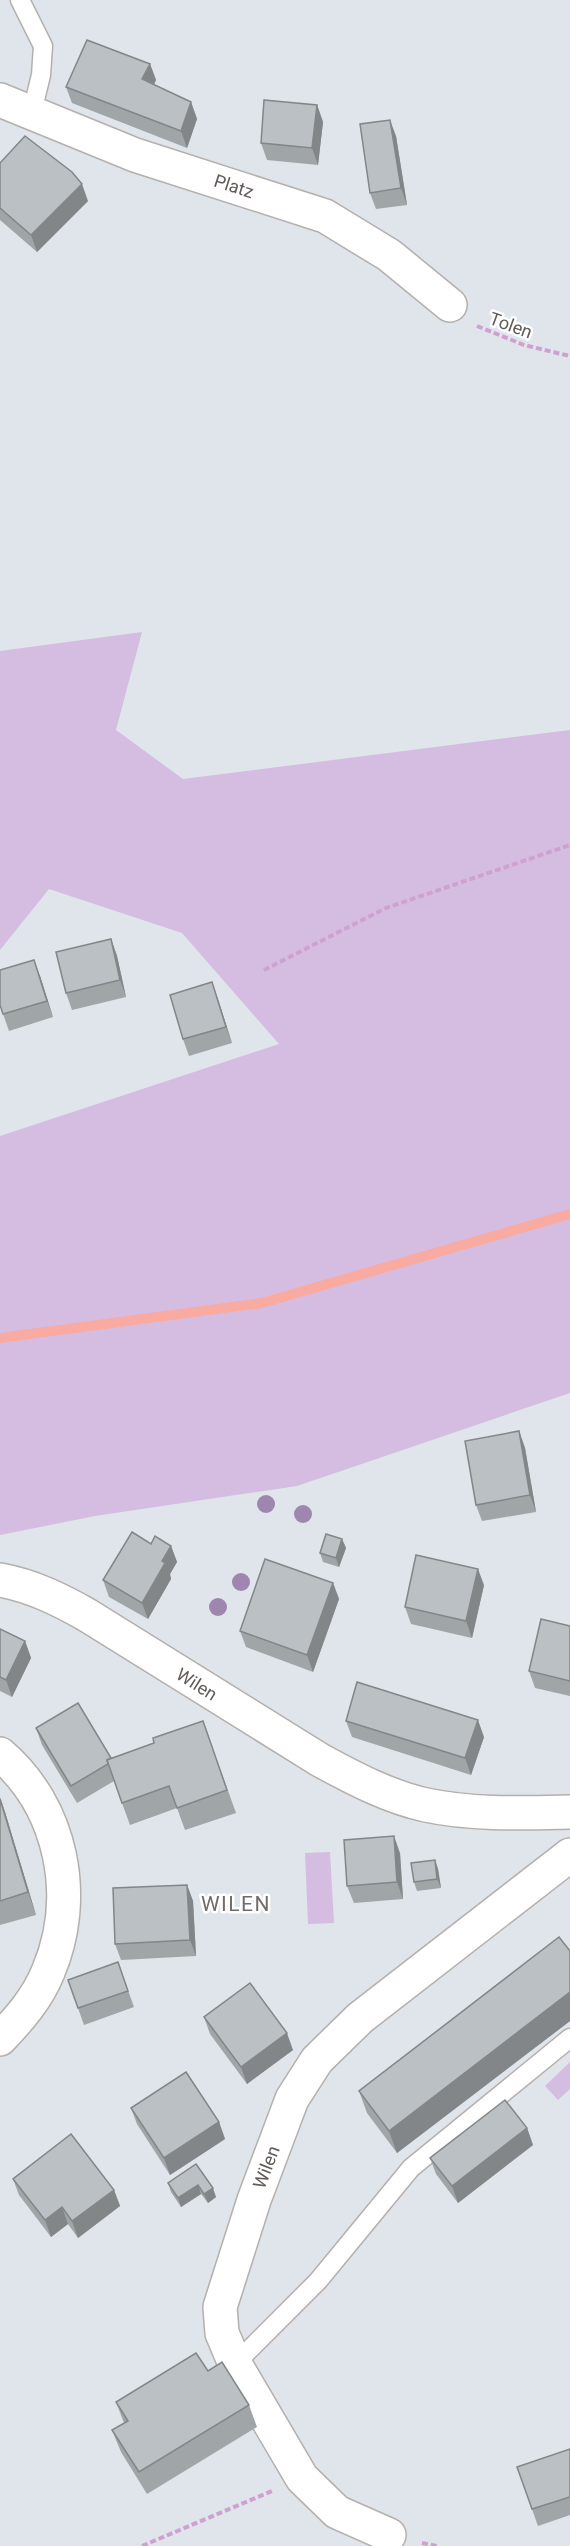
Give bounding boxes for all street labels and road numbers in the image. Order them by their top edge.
street label: Platz [212,170,256,202]
street label: Tolen [487,308,535,342]
street label: Wilen [173,1663,221,1705]
street label: Wilen [248,2143,284,2191]

